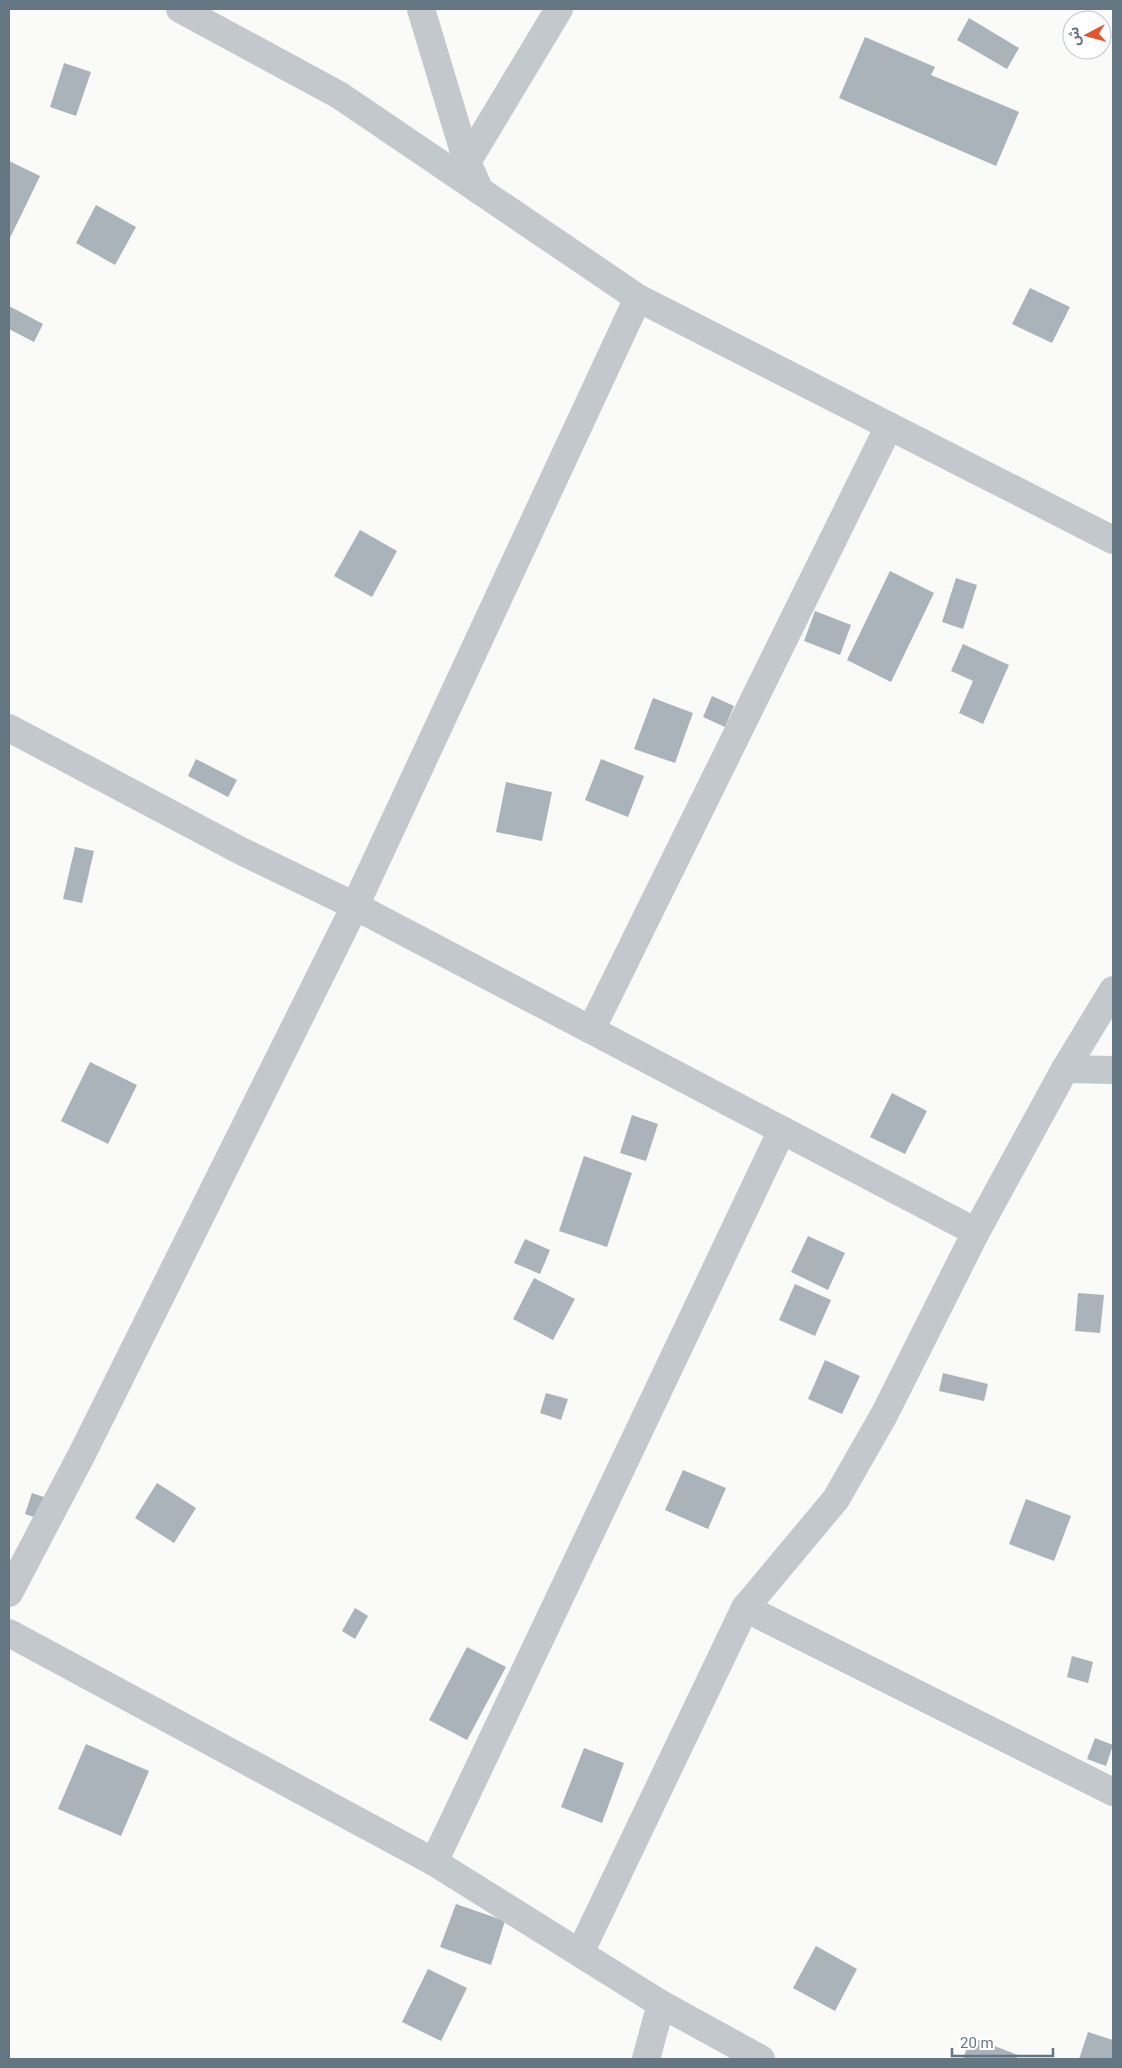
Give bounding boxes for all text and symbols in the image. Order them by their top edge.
north arrow [1062,10,1112,60]
text: ش [1065,26,1083,47]
scale bar [952,2026,1053,2058]
text: 20 m [960,2034,994,2052]

